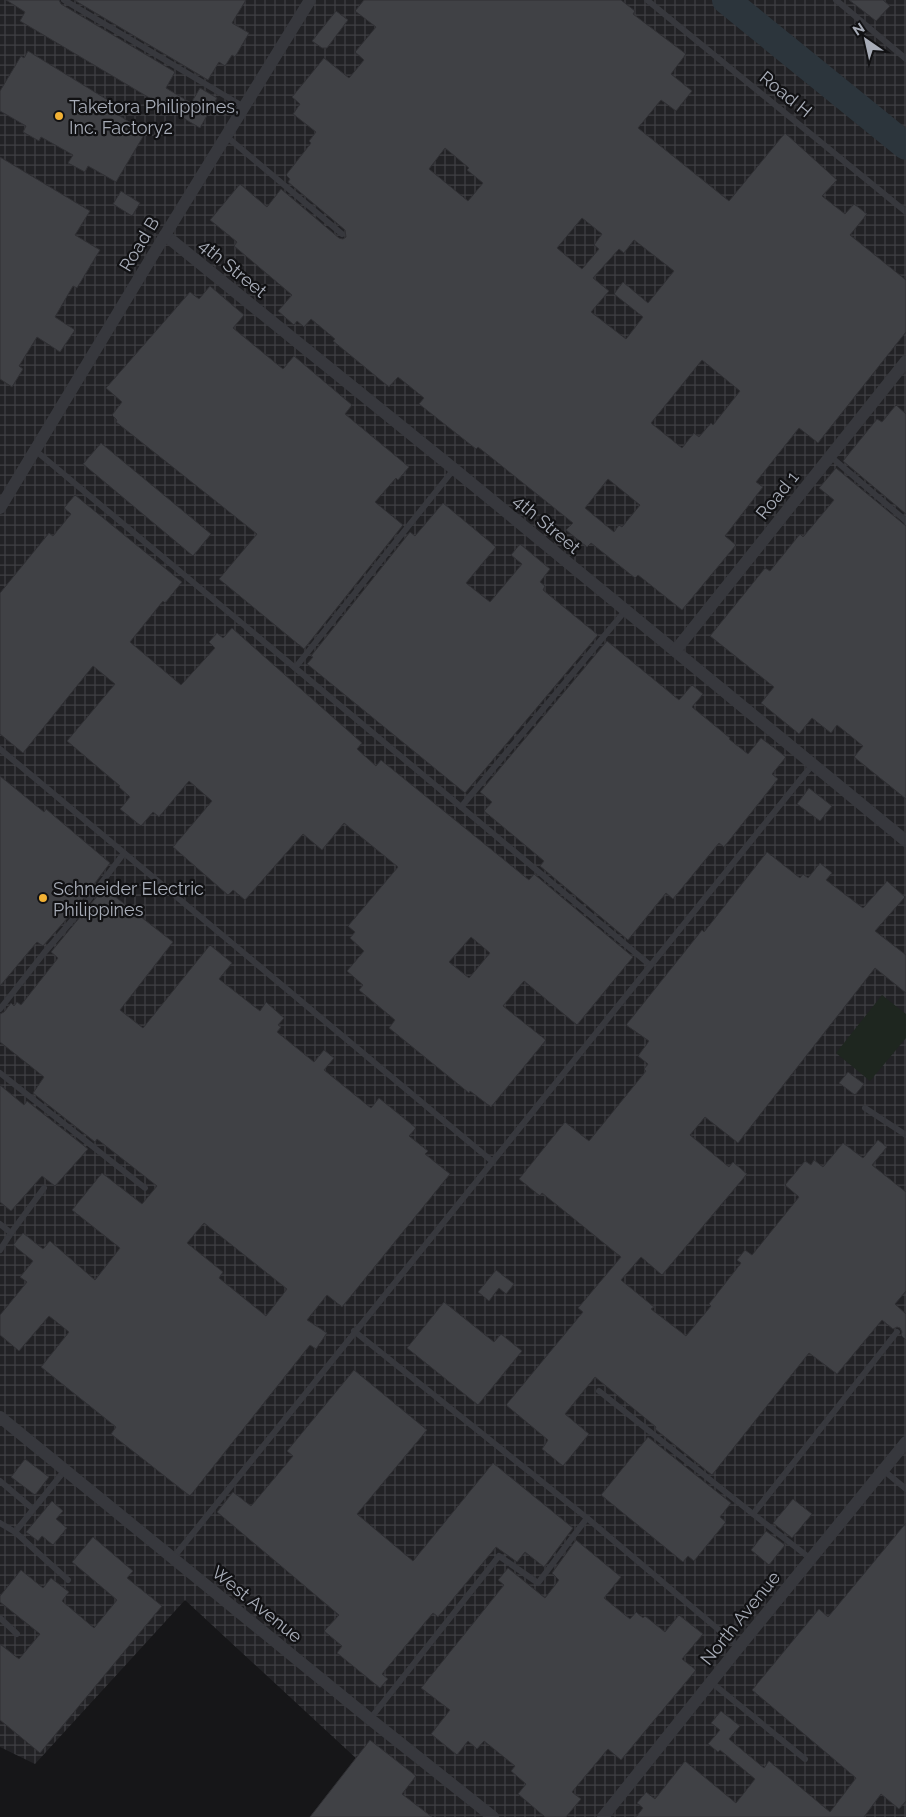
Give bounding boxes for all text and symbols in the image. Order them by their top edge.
north arrow [841,15,891,65]
text: N [850,20,868,39]
street label: Road H [756,67,816,121]
place label: Taketora Philippines, Inc. Factory2 [69,96,239,138]
marker: Taketora Philippines, Inc. Factory2 [53,110,65,122]
street label: Road B [115,213,163,275]
street label: 4th Street [195,234,271,302]
street label: Road 1 [751,467,803,523]
street label: 4th Street [509,490,585,558]
place label: Schneider Electric Philippines [53,878,204,920]
marker: Schneider Electric Philippines [37,892,49,904]
street label: West Avenue [208,1561,307,1647]
street label: North Avenue [696,1567,784,1669]

